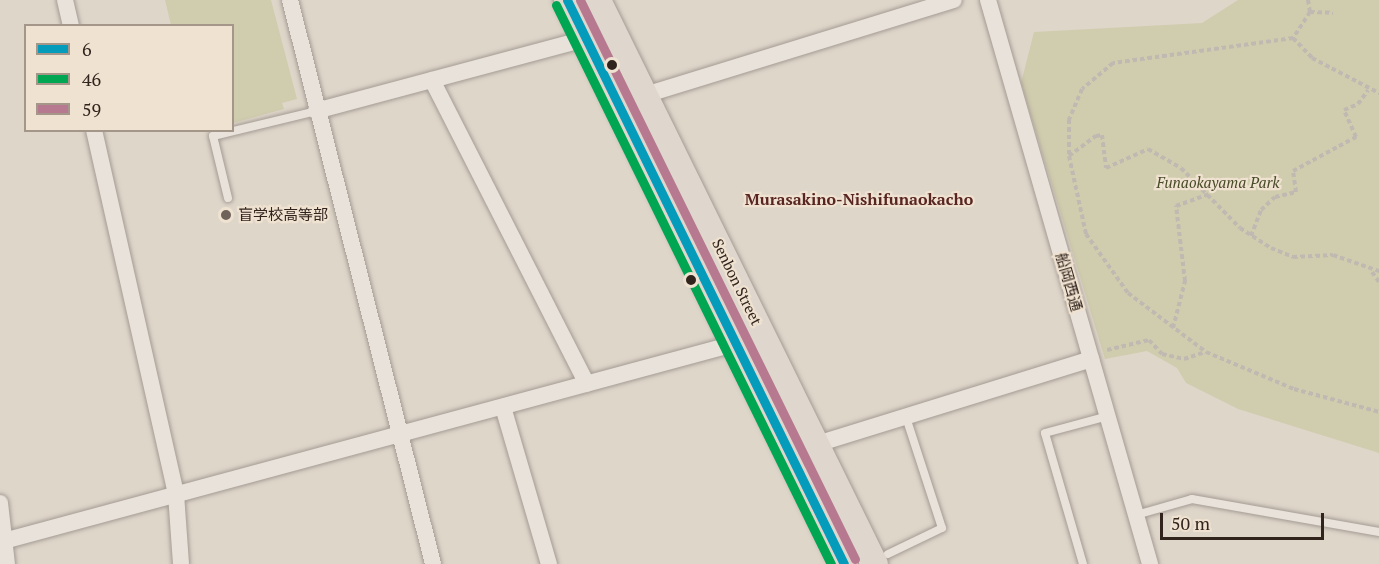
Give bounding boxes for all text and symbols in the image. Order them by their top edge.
legend [24,24,234,132]
text: 6 [82,37,92,61]
unlabelled marker [606,59,618,71]
text: 46 [82,67,101,91]
text: 59 [82,97,101,121]
park label: Funaokayama Park [1156,174,1280,192]
district label: Murasakino-Nishifunaokacho [745,189,973,209]
place label: 盲学校高等部 [238,206,328,224]
marker: 盲学校高等部 [219,208,233,222]
street label: Senbon Street [708,236,766,328]
street label: 船岡西通 [1052,251,1086,313]
unlabelled marker [685,274,697,286]
scale bar [1163,501,1326,539]
text: 50 m [1171,511,1210,535]

